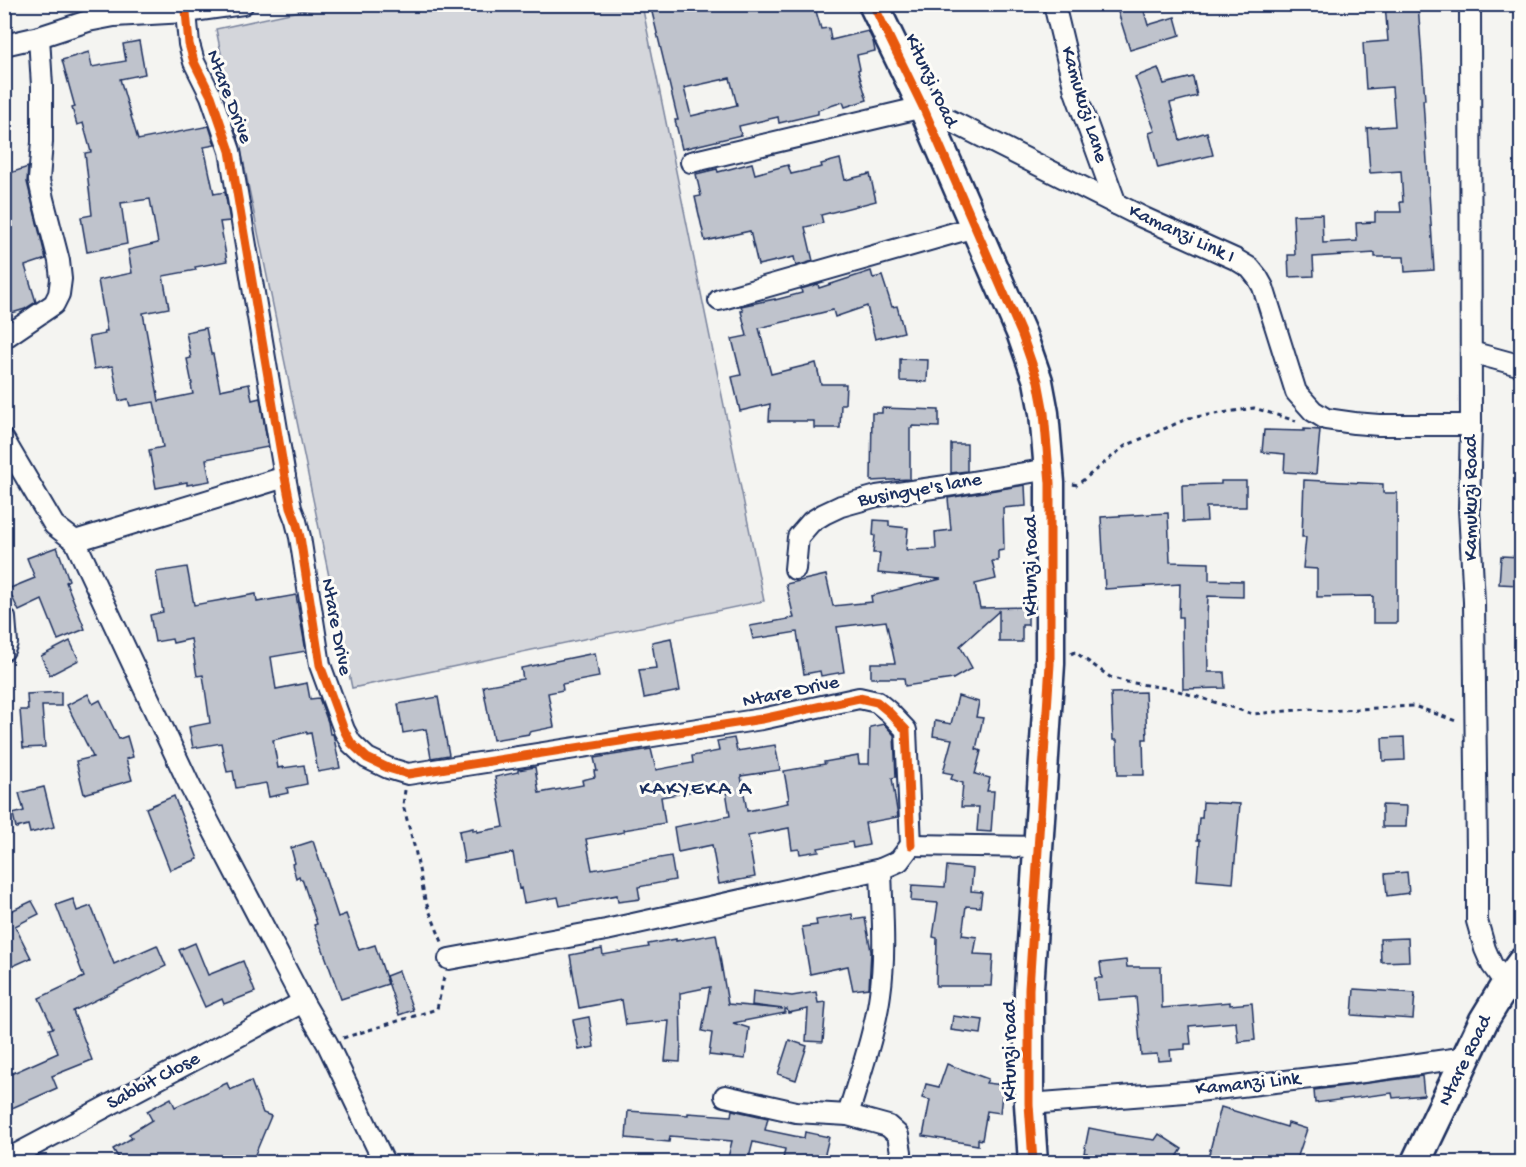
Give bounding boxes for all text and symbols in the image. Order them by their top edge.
street label: Kitunzi road [898,31,963,134]
street label: Kamukuzi Lane [1054,44,1112,166]
street label: Ntare Drive [200,47,257,148]
street label: Kamanzi Link I [1124,200,1238,270]
street label: Kamukuzi Road [1461,433,1484,561]
street label: Busingye's lane [856,469,984,513]
street label: Kitunzi road [1021,513,1044,616]
street label: Ntare Drive [314,577,356,678]
street label: Ntare Drive [741,671,842,714]
district label: KAKYEKA A [639,778,753,803]
street label: Kitunzi road [1000,998,1023,1101]
street label: Ntare Road [1434,1010,1499,1110]
street label: Sabbit Close [104,1048,205,1116]
street label: Kamanzi Link [1195,1068,1303,1102]

